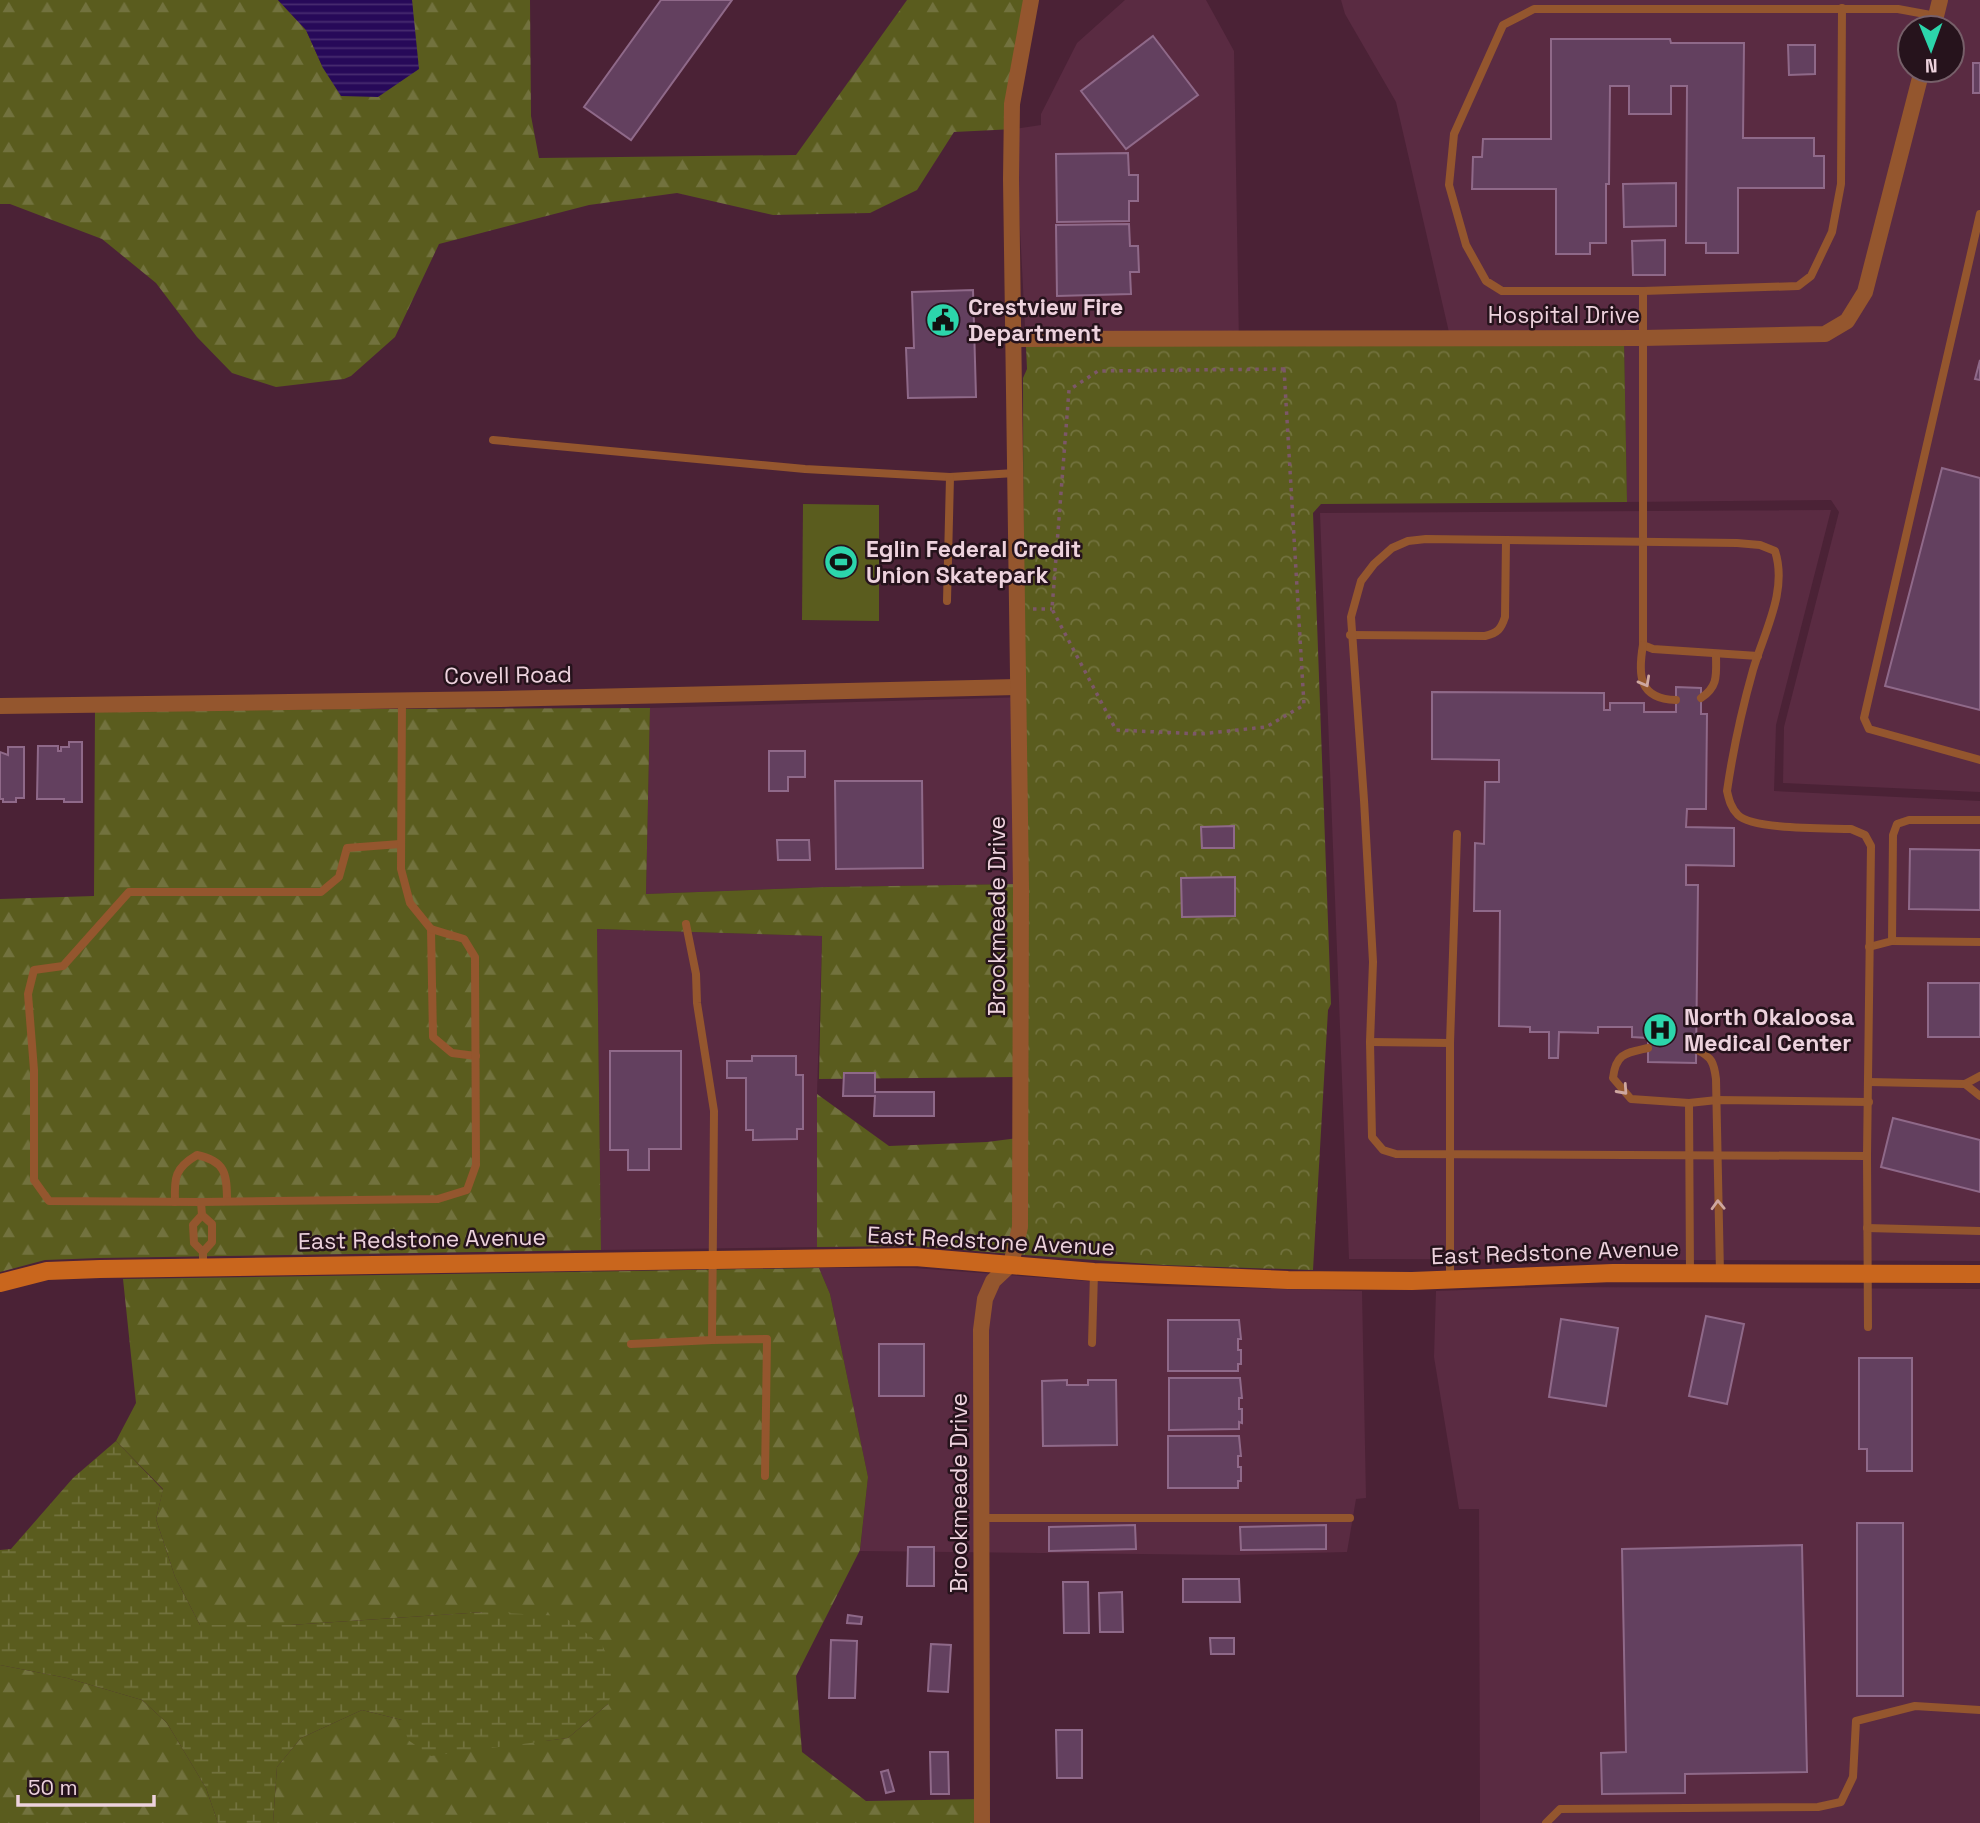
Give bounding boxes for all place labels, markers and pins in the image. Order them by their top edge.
place label: Crestview Fire Department [968,292,1123,348]
public building icon: Crestview Fire Department [924,301,962,339]
place label: Eglin Federal Credit Union Skatepark [866,534,1081,590]
sports icon: Eglin Federal Credit Union Skatepark [822,543,860,581]
place label: North Okaloosa Medical Center [1684,1002,1854,1058]
hospital icon: North Okaloosa Medical Center [1641,1011,1679,1049]

